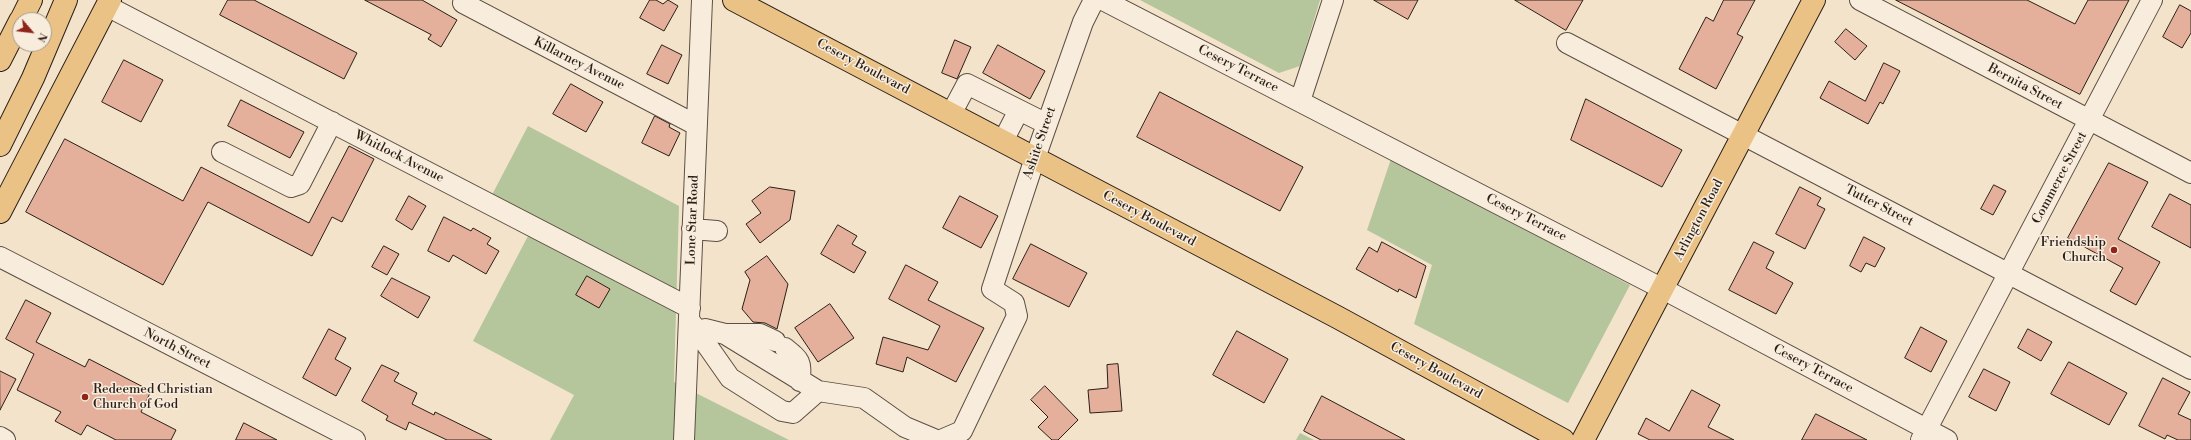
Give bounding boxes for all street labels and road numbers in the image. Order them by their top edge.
street label: Killarney Avenue [531,34,627,94]
street label: Cesery Boulevard [814,36,912,98]
street label: Cesery Terrace [1195,42,1281,96]
street label: Bernita Street [1985,61,2065,113]
street label: Ashite Street [1020,105,1060,181]
street label: Whitlock Avenue [352,128,446,186]
street label: Commerce Street [2029,129,2091,227]
street label: Lone Star Road [684,175,702,265]
street label: Arlington Road [1671,177,1727,263]
street label: Tutter Street [1842,182,1916,230]
street label: Cesery Boulevard [1100,188,1198,250]
street label: Cesery Terrace [1483,191,1569,245]
street label: North Street [141,325,213,373]
street label: Cesery Boulevard [1387,339,1485,403]
street label: Cesery Terrace [1770,341,1856,397]

